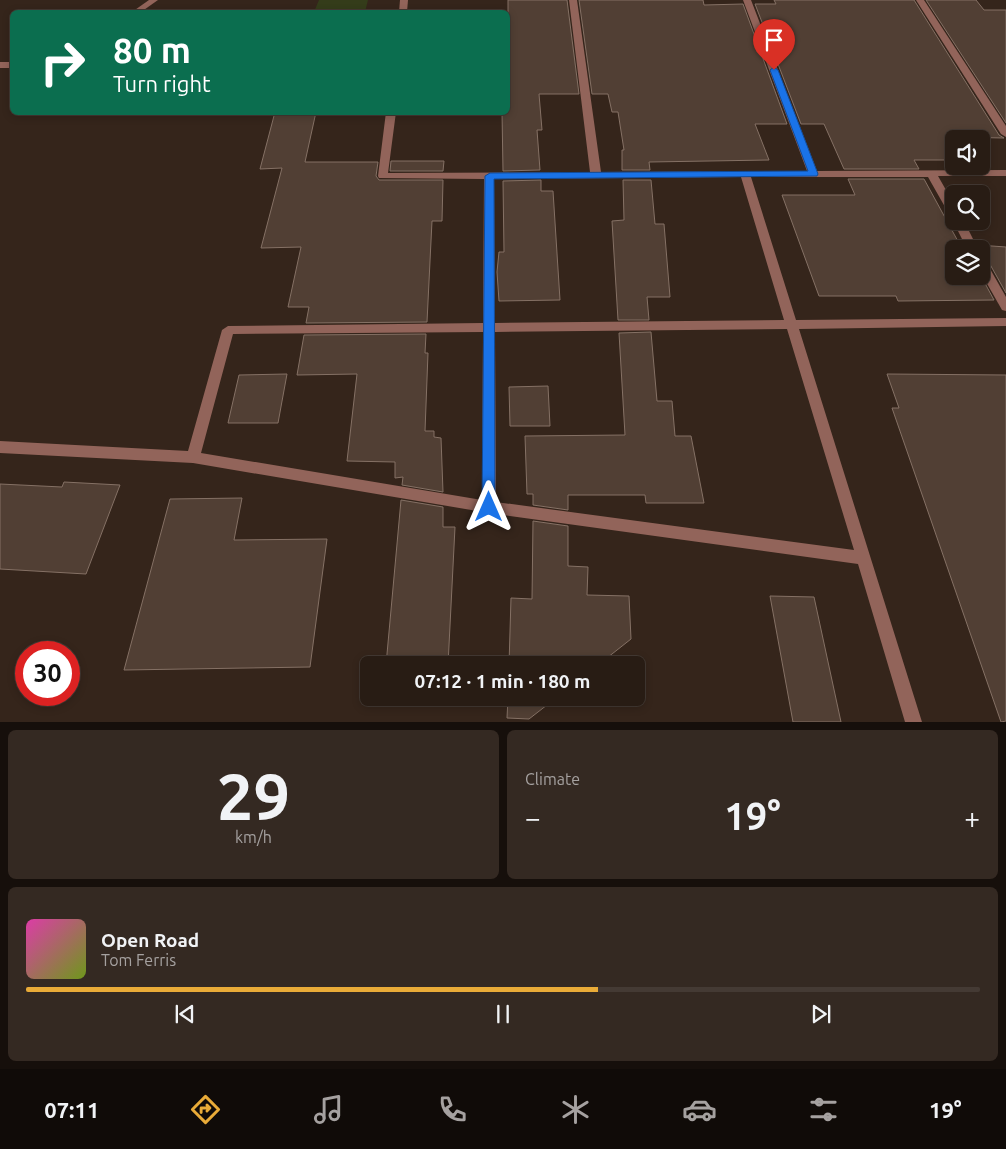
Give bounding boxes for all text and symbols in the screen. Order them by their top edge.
pin [753,19,795,70]
icon: arrive [760,26,788,54]
icon: right [30,30,95,95]
text: 80 m [113,30,191,70]
text: Turn right [113,71,211,96]
map controls [945,130,990,285]
button: sound [945,130,990,175]
button: search [945,185,990,230]
button: layers [945,240,990,285]
position arrow [462,480,514,532]
speed limit sign: 30 [15,641,80,706]
text: 07:12 · 1 min · 180 m [415,670,590,692]
text: 29 [217,759,290,832]
text: Climate [525,770,580,788]
text: 19° [724,795,781,837]
text: − [525,802,541,833]
text: + [964,802,980,833]
text: km/h [235,828,272,846]
text: Open Road [101,929,199,951]
text: Tom Ferris [101,951,176,969]
icon: previous [171,1000,199,1028]
icon: pause [489,1000,517,1028]
icon: next [807,1000,835,1028]
icon: directions [188,1092,223,1127]
icon: music [311,1092,346,1127]
icon: phone [435,1092,470,1127]
icon: climate [558,1092,593,1127]
icon: car [682,1092,717,1127]
icon: filters [806,1092,841,1127]
text: 07:11 [44,1097,99,1122]
text: 19° [929,1097,962,1122]

